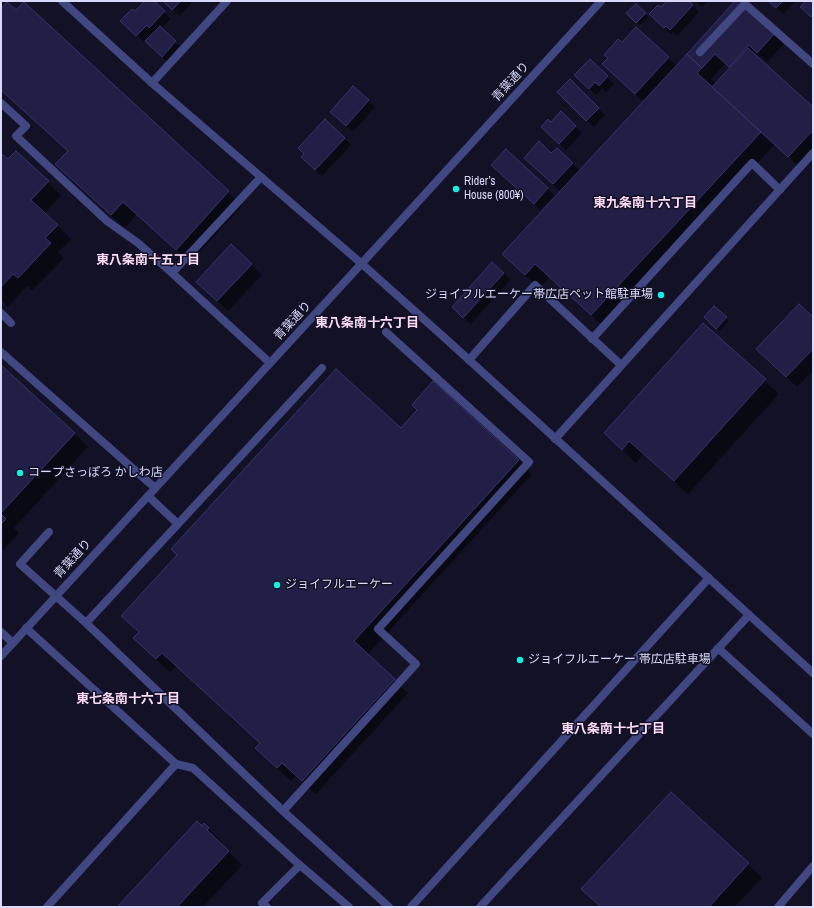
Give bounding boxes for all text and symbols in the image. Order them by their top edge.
street label: 青葉通り [490,59,532,105]
place label: Rider’s House (800¥) [464,175,524,203]
marker: Rider’s House (800¥) [451,184,461,194]
district label: 東九条南十六丁目 [593,196,697,212]
district label: 東八条南十五丁目 [96,253,200,269]
place label: ジョイフルエーケー帯広店ペット館駐車場 [425,288,653,302]
marker: ジョイフルエーケー帯広店ペット館駐車場 [656,290,666,300]
street label: 青葉通り [271,299,315,343]
district label: 東八条南十六丁目 [315,316,419,332]
place label: コープさっぽろ かしわ店 [28,466,163,480]
marker: コープさっぽろ かしわ店 [15,468,25,478]
street label: 青葉通り [51,537,95,581]
place label: ジョイフルエーケー [285,578,393,592]
marker: ジョイフルエーケー [272,580,282,590]
place label: ジョイフルエーケー 帯広店駐車場 [528,653,711,667]
marker: ジョイフルエーケー 帯広店駐車場 [515,655,525,665]
district label: 東七条南十六丁目 [76,692,180,708]
district label: 東八条南十七丁目 [561,722,665,738]

